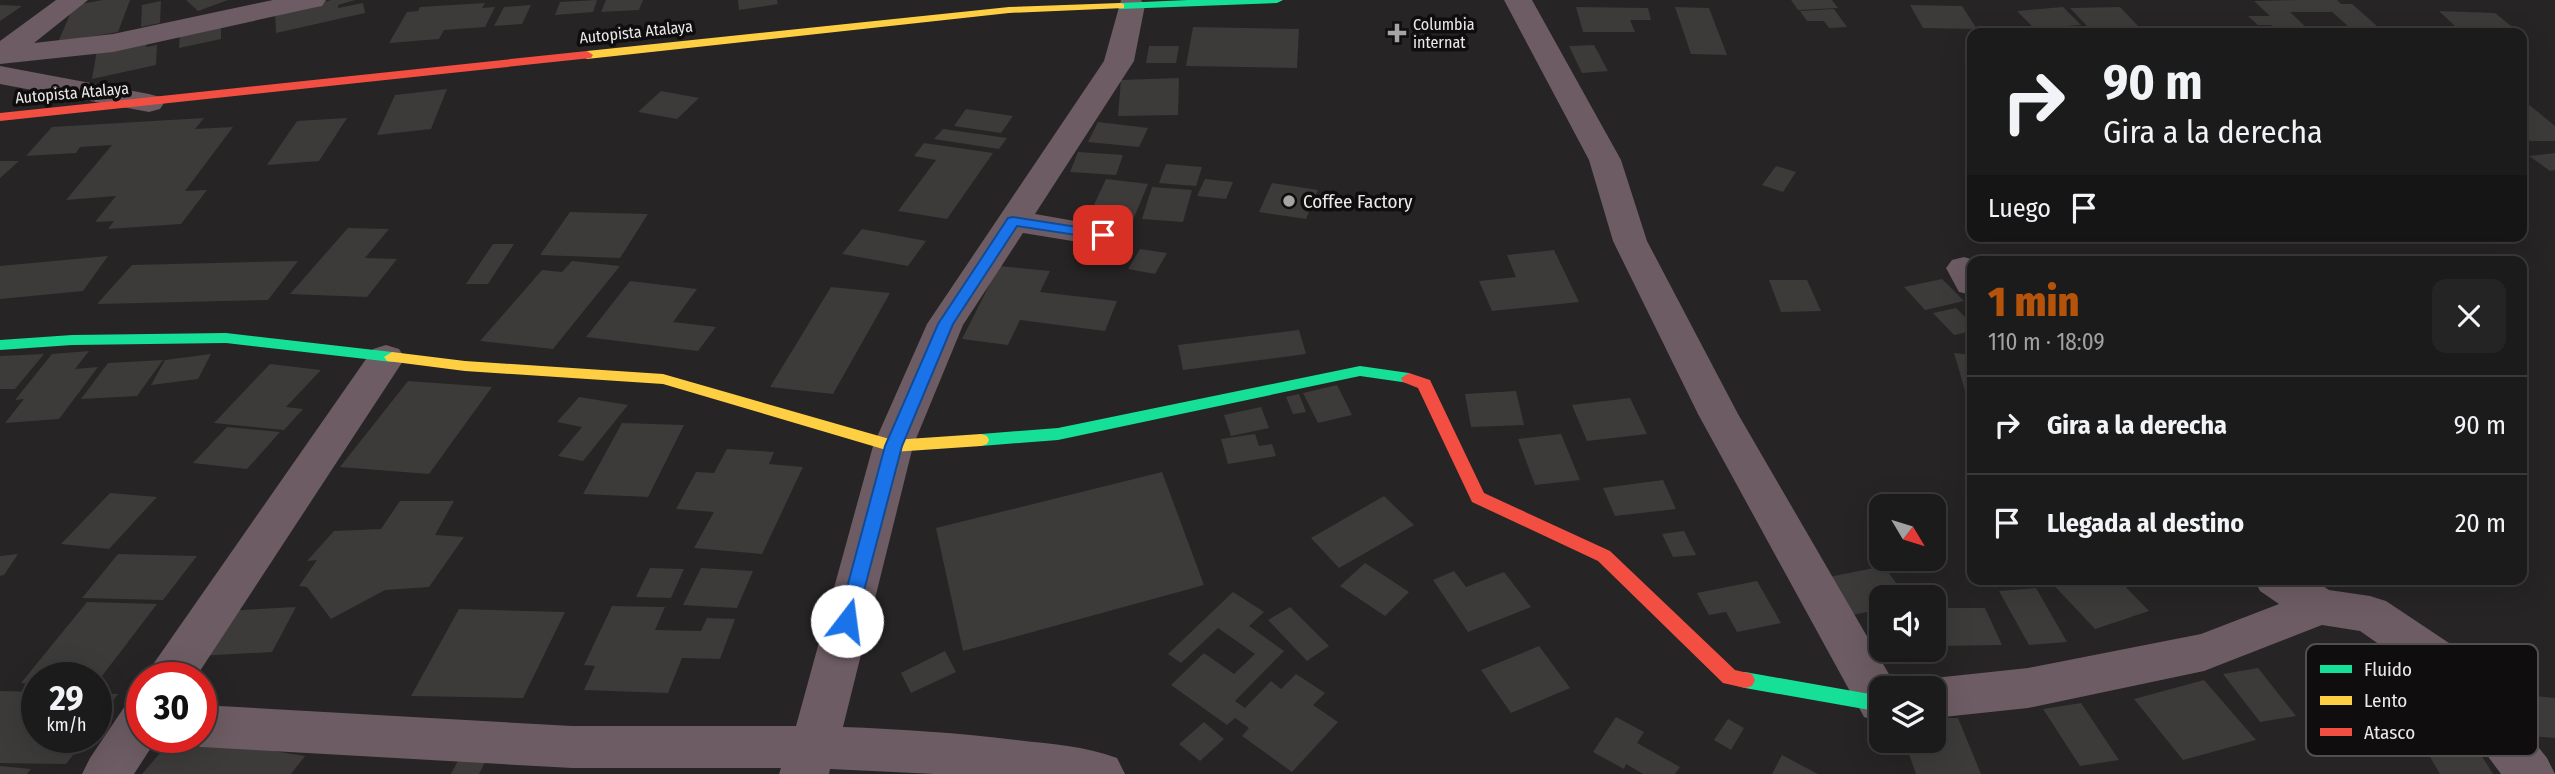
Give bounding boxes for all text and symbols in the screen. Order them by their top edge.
place label: Columbia internat [1413,15,1475,52]
street label: Autopista Atalaya [578,17,694,47]
marker: Columbia internat [1387,23,1407,43]
text: 90 m [2103,53,2203,112]
icon: right [1988,56,2079,147]
street label: Autopista Atalaya [14,79,130,107]
text: Gira a la derecha [2103,113,2323,151]
icon: arrive [2065,189,2103,227]
place label: Coffee Factory [1303,190,1413,213]
marker: Coffee Factory [1281,193,1297,209]
text: Luego [1988,193,2051,224]
pin [1073,205,1133,265]
icon: arrive [1084,216,1122,254]
text: 1 min [1988,277,2079,327]
button: close [2432,279,2506,353]
text: 110 m · 18:09 [1988,328,2105,356]
icon: right [1988,406,2026,444]
text: Gira a la derecha [2047,410,2227,441]
text: 90 m [2454,410,2506,441]
north arrow [1869,494,1946,570]
map controls [1869,494,1946,753]
icon: arrive [1988,504,2026,542]
text: Llegada al destino [2047,508,2244,539]
text: 20 m [2455,508,2506,539]
position arrow [810,584,884,658]
button: sound [1869,585,1946,662]
legend [2306,644,2538,756]
text: Fluido [2364,658,2412,681]
speed limit sign: 30 [126,662,217,753]
button: layers [1869,676,1946,753]
text: 29 [49,677,84,719]
text: Lento [2364,689,2407,712]
text: km/h [46,714,87,736]
text: Atasco [2364,721,2415,744]

